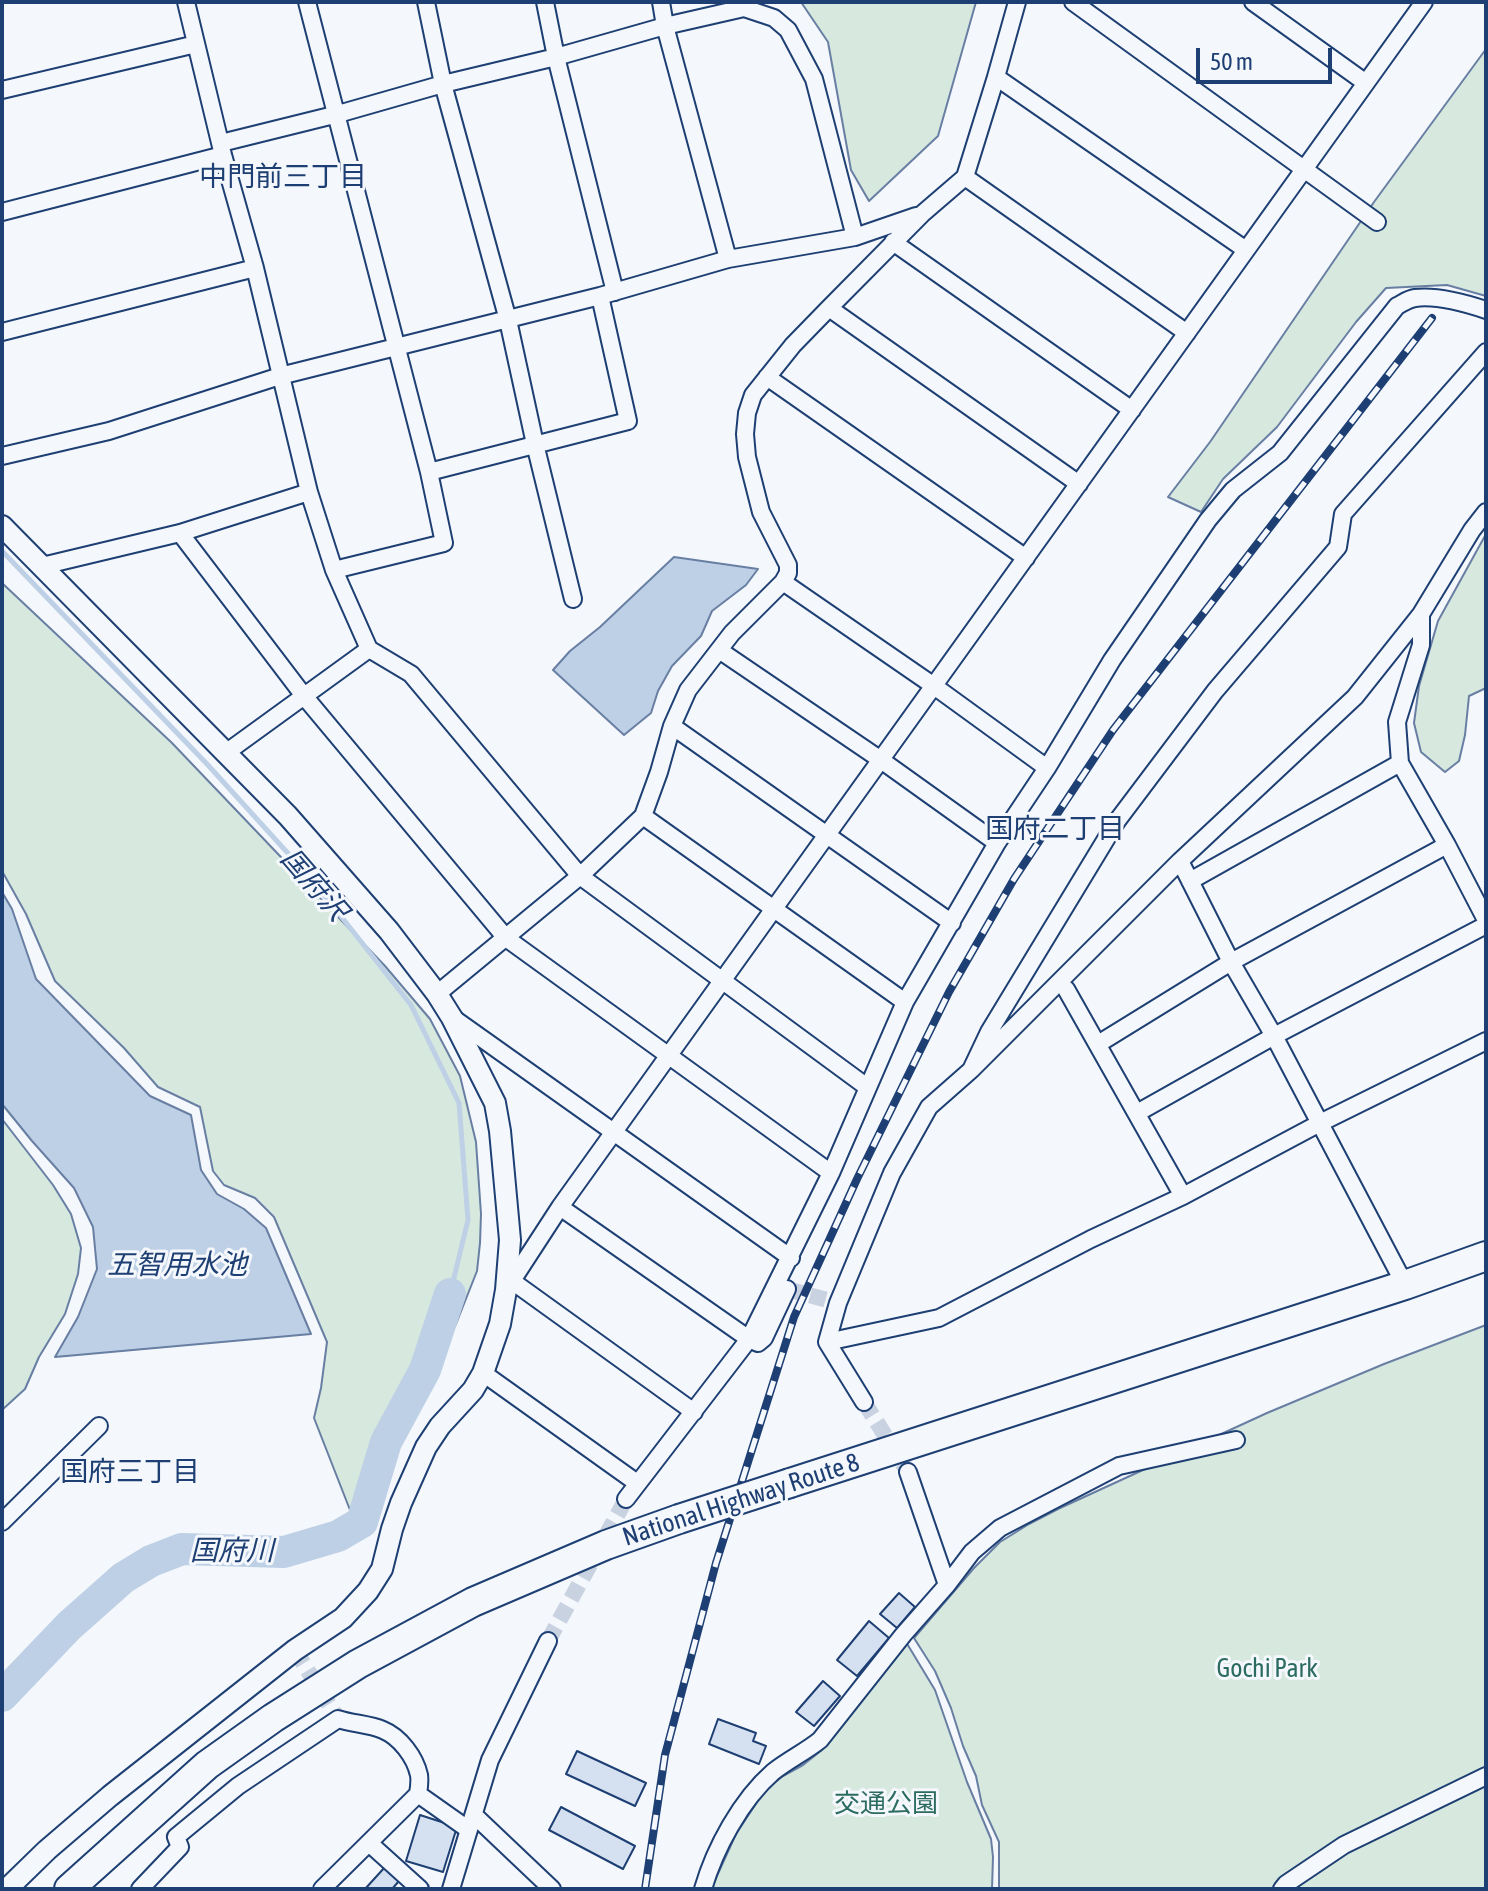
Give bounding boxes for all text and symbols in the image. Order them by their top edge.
scale bar [1200,32,1336,82]
text: 50 m [1210,48,1253,75]
district label: 中門前三丁目 [199,160,367,194]
district label: 国府二丁目 [985,812,1125,846]
water label: 国府沢 [274,842,354,928]
water label: 五智用水池 [107,1248,247,1282]
street label: National Highway Route 8 [619,1447,863,1553]
district label: 国府三丁目 [60,1455,200,1489]
water label: 国府川 [190,1534,274,1568]
park label: Gochi Park [1216,1653,1318,1685]
park label: 交通公園 [834,1788,938,1820]

